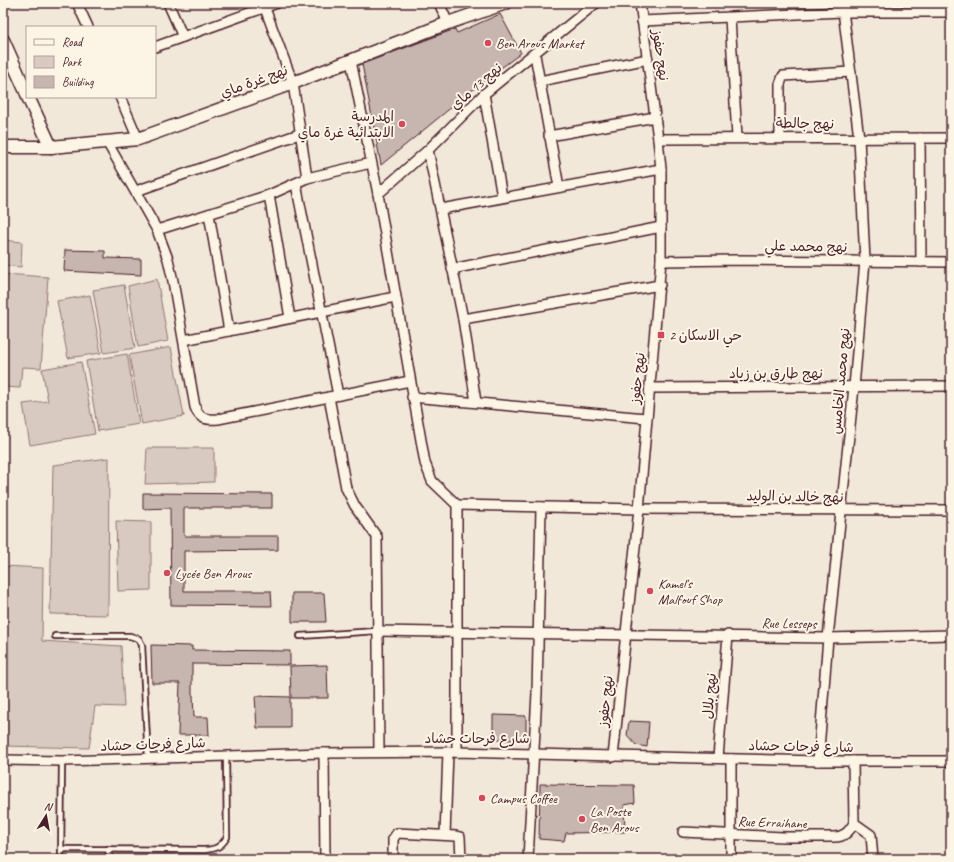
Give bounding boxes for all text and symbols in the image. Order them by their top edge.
legend [26,26,156,98]
street label: نهج حفوز [647,27,673,82]
text: Road [62,34,84,50]
place label: Ben Arous Market [496,35,586,52]
marker: Ben Arous Market [483,38,493,48]
text: Park [62,54,83,70]
street label: نهج 13 ماي [447,59,507,115]
street label: نهج غرة ماي [218,61,291,103]
text: Building [62,74,94,90]
place label: المدرسة الابتدائية غرة ماي [298,108,394,143]
street label: نهج جالطة [776,114,834,134]
marker: المدرسة الابتدائية غرة ماي [397,119,407,129]
street label: نهج محمد علي [764,237,848,260]
place label: حي الاسكان 2 [669,327,742,348]
street label: نهج محمد الخامس [827,327,855,435]
marker: حي الاسكان 2 [656,330,666,340]
street label: نهج حفوز [626,352,650,406]
street label: نهج طارق بن زياد [729,365,823,383]
street label: نهج خالد بن الوليد [746,487,844,507]
place label: Lycée Ben Arous [175,565,253,582]
marker: Lycée Ben Arous [162,568,172,578]
place label: Kamel's Malfouf Shop [658,575,723,608]
marker: Kamel's Malfouf Shop [645,586,655,596]
street label: Rue Lesseps [761,615,818,632]
street label: نهج بلال [699,672,721,720]
street label: نهج حفوز [594,675,618,729]
street label: شارع فرحات حشاد [424,730,530,748]
street label: شارع فرحات حشاد [100,734,206,756]
street label: شارع فرحات حشاد [748,737,854,757]
place label: Campus Coffee [490,790,558,807]
marker: Campus Coffee [477,793,487,803]
north arrow [26,796,66,836]
text: N [43,799,55,814]
place label: La Poste Ben Arous [590,803,640,836]
street label: Rue Erraihane [737,813,808,832]
marker: La Poste Ben Arous [577,814,587,824]

